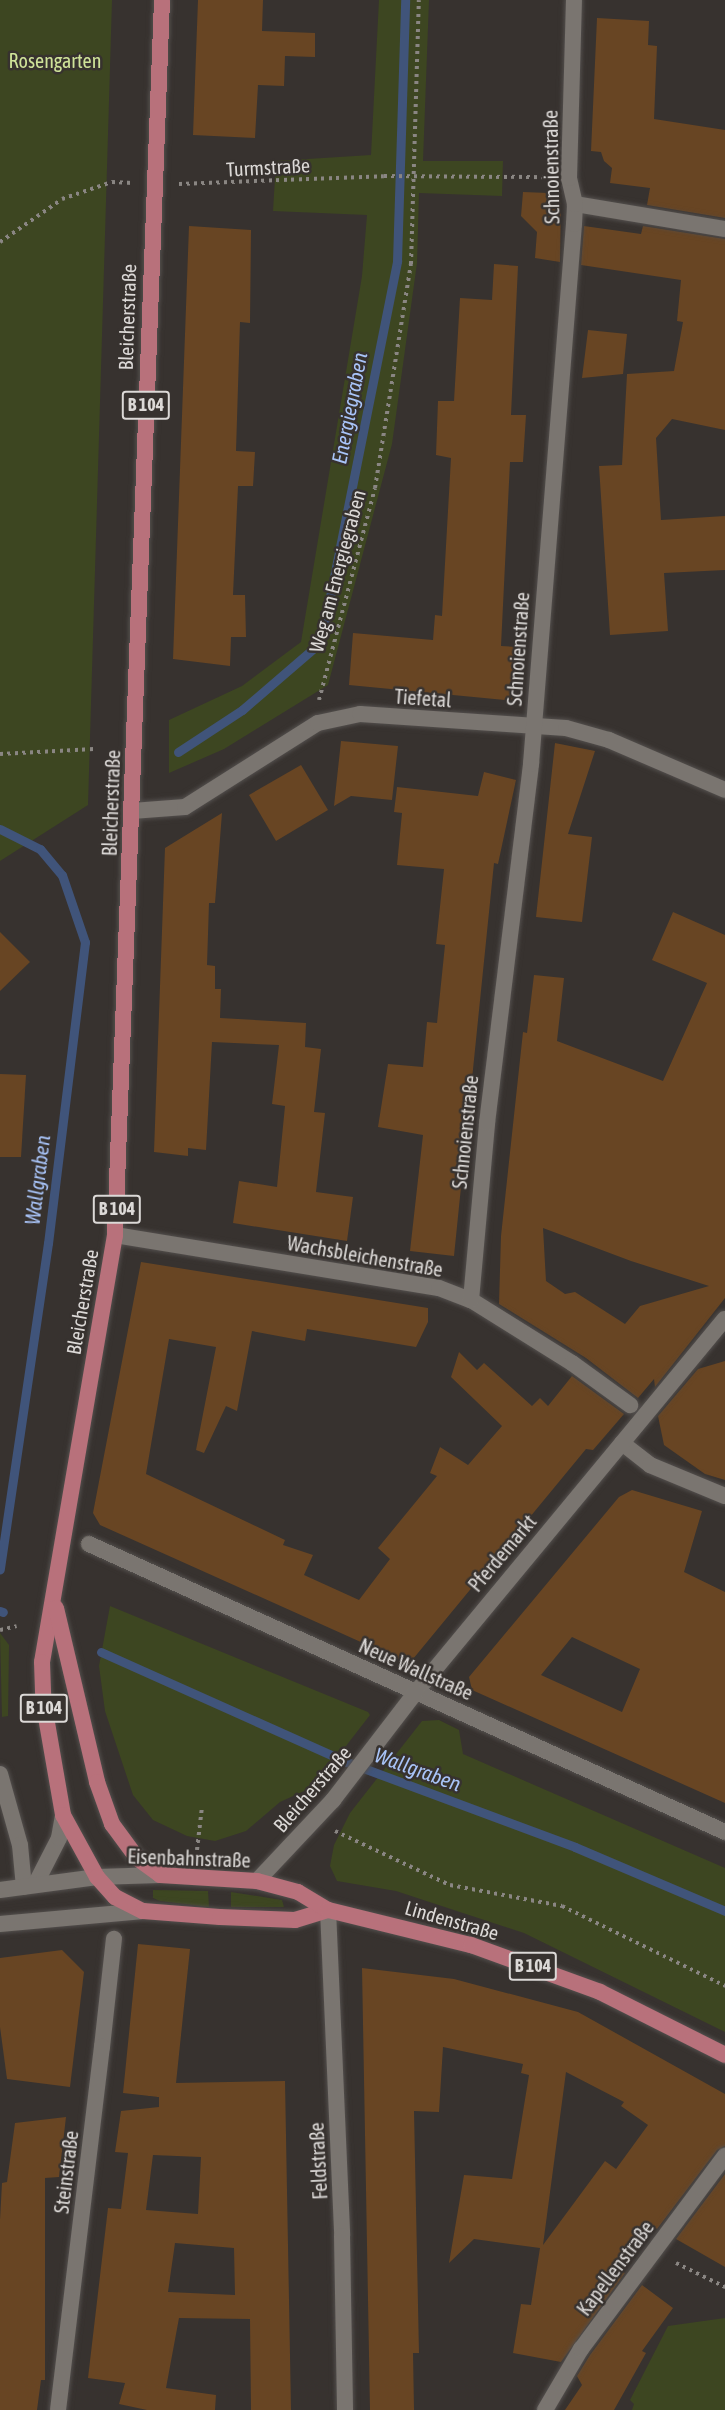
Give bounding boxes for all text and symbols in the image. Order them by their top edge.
park label: Rosengarten [9,48,101,72]
street label: Schnoienstraße [538,110,564,224]
street label: Turmstraße [226,153,310,181]
street label: Bleicherstraße [113,263,141,371]
water label: Energiegraben [326,350,372,466]
road number: B 104 [120,390,172,420]
street label: Weg am Energiegraben [304,487,370,655]
street label: Schnoienstraße [502,591,534,707]
street label: Tiefetal [394,684,452,712]
street label: Bleicherstraße [97,749,125,857]
street label: Schnoienstraße [447,1074,483,1190]
water label: Wallgraben [19,1134,55,1226]
road number: B 104 [92,1194,142,1224]
street label: Wachsbleichenstraße [285,1230,445,1282]
street label: Bleicherstraße [61,1248,103,1356]
street label: Pferdemarkt [463,1510,541,1596]
street label: Neue Wallstraße [355,1633,477,1705]
road number: B 104 [18,1693,70,1723]
street label: Bleicherstraße [268,1741,356,1837]
water label: Wallgraben [371,1742,465,1796]
street label: Eisenbahnstraße [127,1844,251,1872]
street label: Lindenstraße [402,1895,502,1945]
road number: B 104 [508,1951,558,1981]
street label: Feldstraße [304,2122,332,2200]
street label: Steinstraße [49,2129,83,2215]
street label: Kapellenstraße [572,2216,658,2320]

